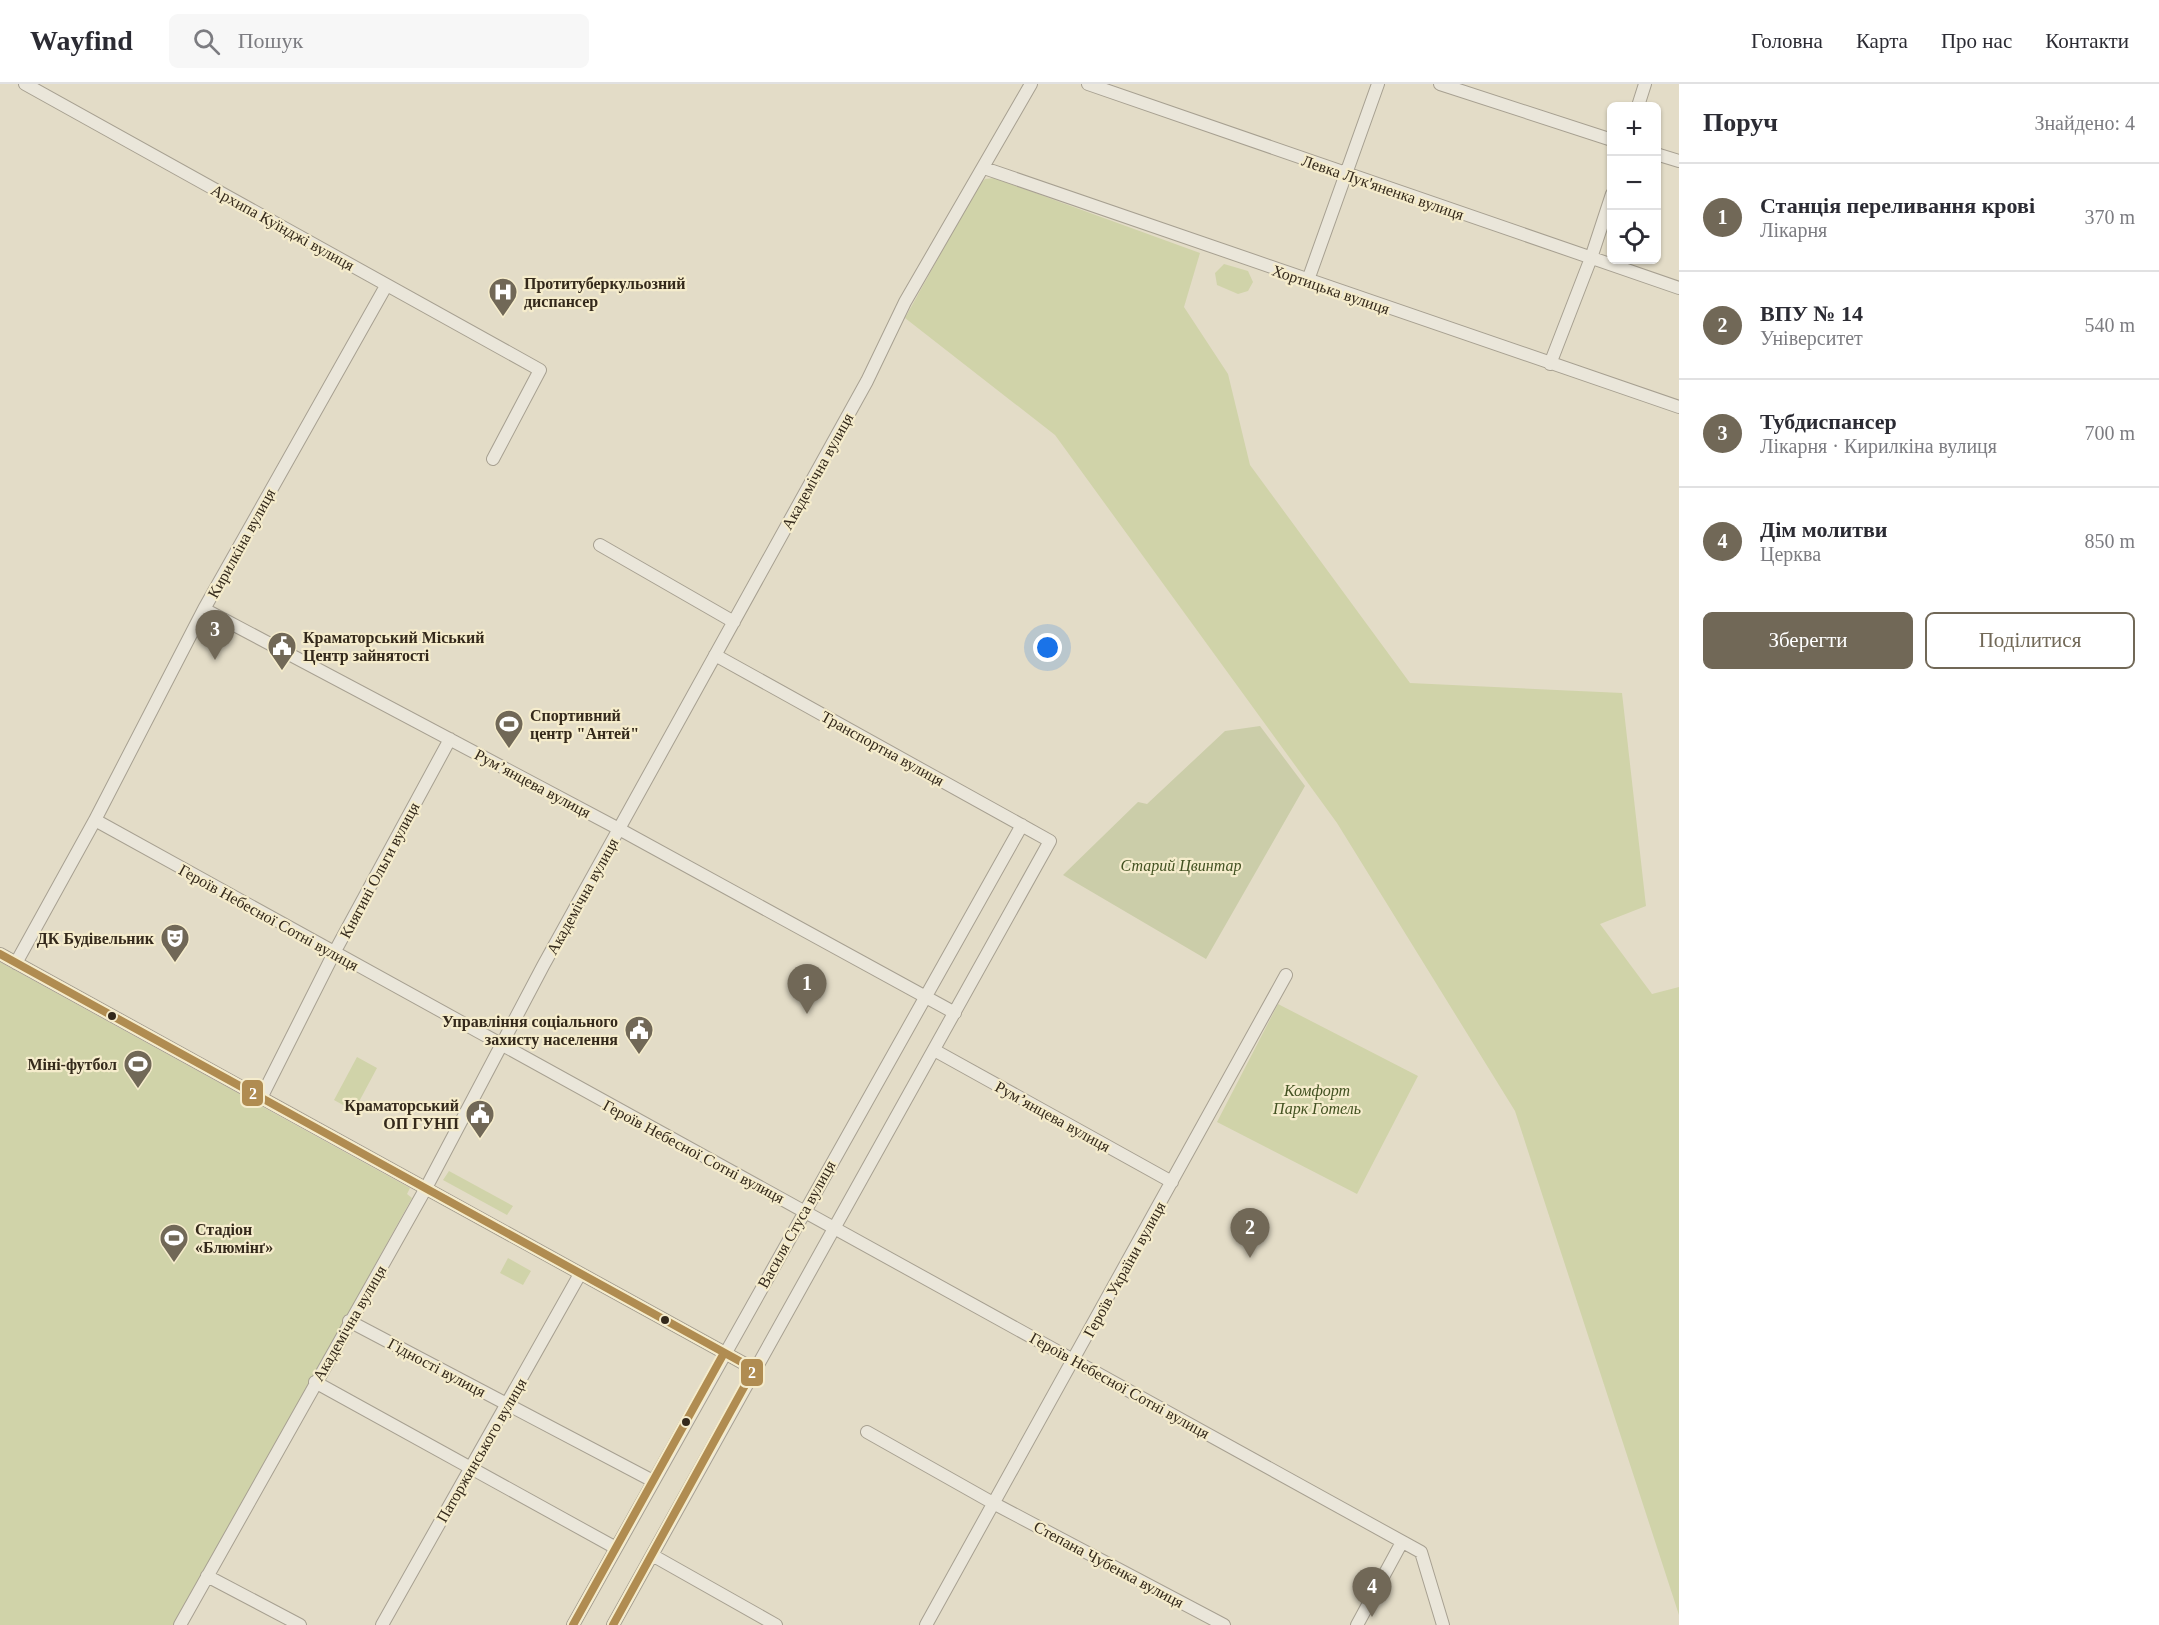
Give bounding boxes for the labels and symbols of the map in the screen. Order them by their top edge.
street label: Левка Лук'яненка вулиця [1299,152,1467,224]
street label: Архипа Куїнджі вулиця [208,181,358,275]
street label: Хортицька вулиця [1270,261,1392,319]
place label: Протитуберкульозний диспансер [524,275,686,311]
hospital icon: Протитуберкульозний диспансер [487,276,519,318]
street label: Академічна вулиця [778,409,858,533]
street label: Кирилкіна вулиця [204,485,280,601]
pin: 3 [196,610,234,660]
place label: Краматорський Міський Центр зайнятості [303,629,484,665]
public building icon: Краматорський Міський Центр зайнятості [266,630,298,672]
your location [1033,633,1062,662]
place label: Спортивний центр "Антей" [530,707,639,743]
sports icon: Спортивний центр "Антей" [493,708,525,750]
street label: Транспортна вулиця [818,708,948,790]
street label: Рум’янцева вулиця [471,746,594,822]
street label: Княгині Ольги вулиця [336,799,424,942]
street label: Академічна вулиця [543,834,623,958]
park label: Старий Цвинтар [1121,857,1241,875]
street label: Героїв Небесної Сотні вулиця [176,861,362,975]
theatre icon: ДК Будівельник [159,922,191,964]
place label: ДК Будівельник [37,930,155,948]
pin: 1 [788,964,826,1014]
unlabelled marker [106,1010,118,1022]
place label: Управління соціального захисту населення [442,1013,618,1049]
public building icon: Управління соціального захисту населення [623,1014,655,1056]
sports icon: Міні-футбол [122,1048,154,1090]
place label: Міні-футбол [27,1056,117,1074]
street label: Рум’янцева вулиця [992,1078,1114,1156]
line badge: 2 [241,1079,264,1107]
park label: Комфорт Парк Готель [1272,1082,1361,1118]
text: 2 [249,1085,257,1102]
street label: Героїв Небесної Сотні вулиця [600,1096,788,1208]
place label: Краматорський ОП ГУНП [344,1097,460,1132]
public building icon: Краматорський ОП ГУНП [464,1098,496,1140]
street label: Василя Стуса вулиця [754,1157,840,1291]
street label: Героїв України вулиця [1080,1198,1170,1340]
pin: 2 [1230,1208,1270,1258]
place label: Стадіон «Блюмінґ» [195,1221,273,1256]
sports icon: Стадіон «Блюмінґ» [158,1222,190,1264]
street label: Академічна вулиця [309,1262,391,1385]
unlabelled marker [659,1314,671,1326]
street label: Героїв Небесної Сотні вулиця [1027,1329,1213,1443]
street label: Гідності вулиця [385,1335,489,1402]
line badge: 2 [740,1358,764,1387]
text: 2 [748,1364,756,1381]
street label: Паторжинського вулиця [433,1375,531,1526]
unlabelled marker [680,1416,692,1428]
street label: Степана Чубенка вулиця [1031,1518,1187,1612]
pin: 4 [1352,1568,1392,1617]

